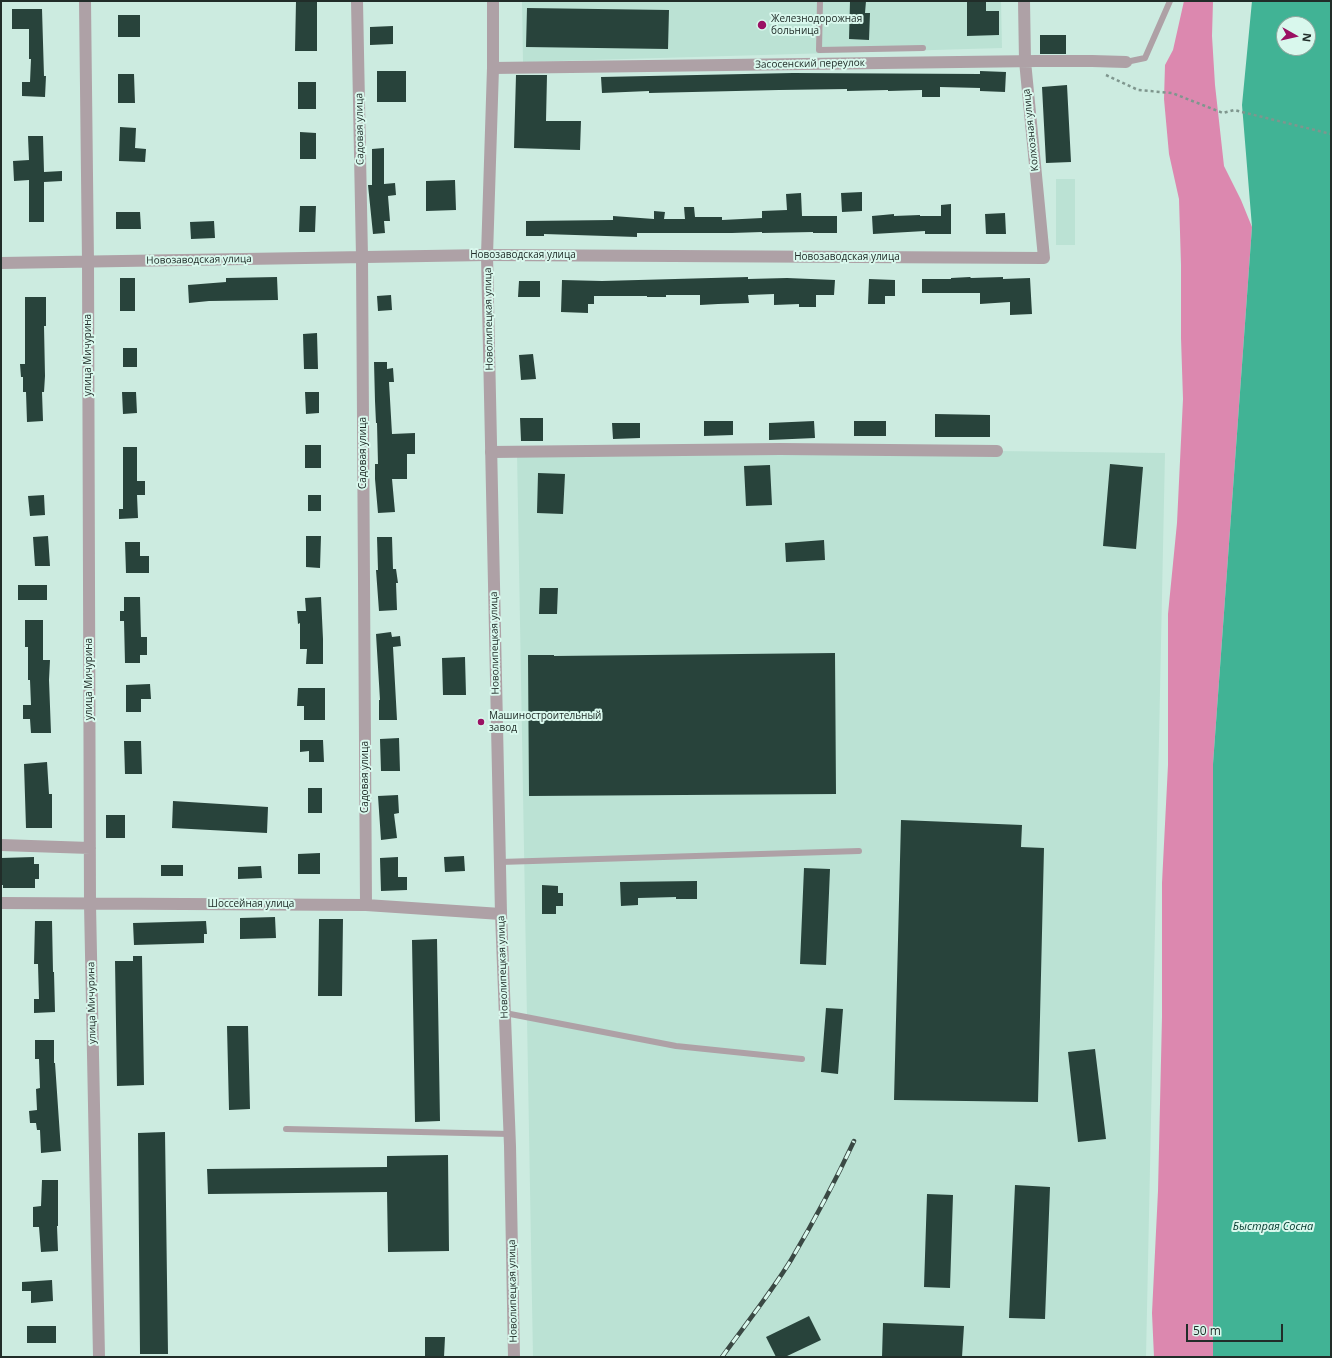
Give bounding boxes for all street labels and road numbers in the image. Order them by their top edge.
street label: Засосенский переулок [755,57,865,71]
street label: Колхозная улица [1021,88,1041,172]
street label: Садовая улица [353,93,367,165]
street label: Новозаводская улица [470,249,576,261]
street label: Новозаводская улица [794,251,900,263]
street label: Новозаводская улица [146,253,252,267]
street label: Новолипецкая улица [482,267,496,371]
street label: улица Мичурина [82,314,94,396]
street label: Садовая улица [357,417,369,489]
street label: Новолипецкая улица [488,591,502,695]
street label: улица Мичурина [83,638,95,720]
street label: Садовая улица [359,741,371,813]
street label: Шоссейная улица [208,898,294,910]
street label: Новолипецкая улица [495,915,511,1019]
street label: улица Мичурина [85,962,99,1044]
street label: Новолипецкая улица [506,1239,520,1343]

